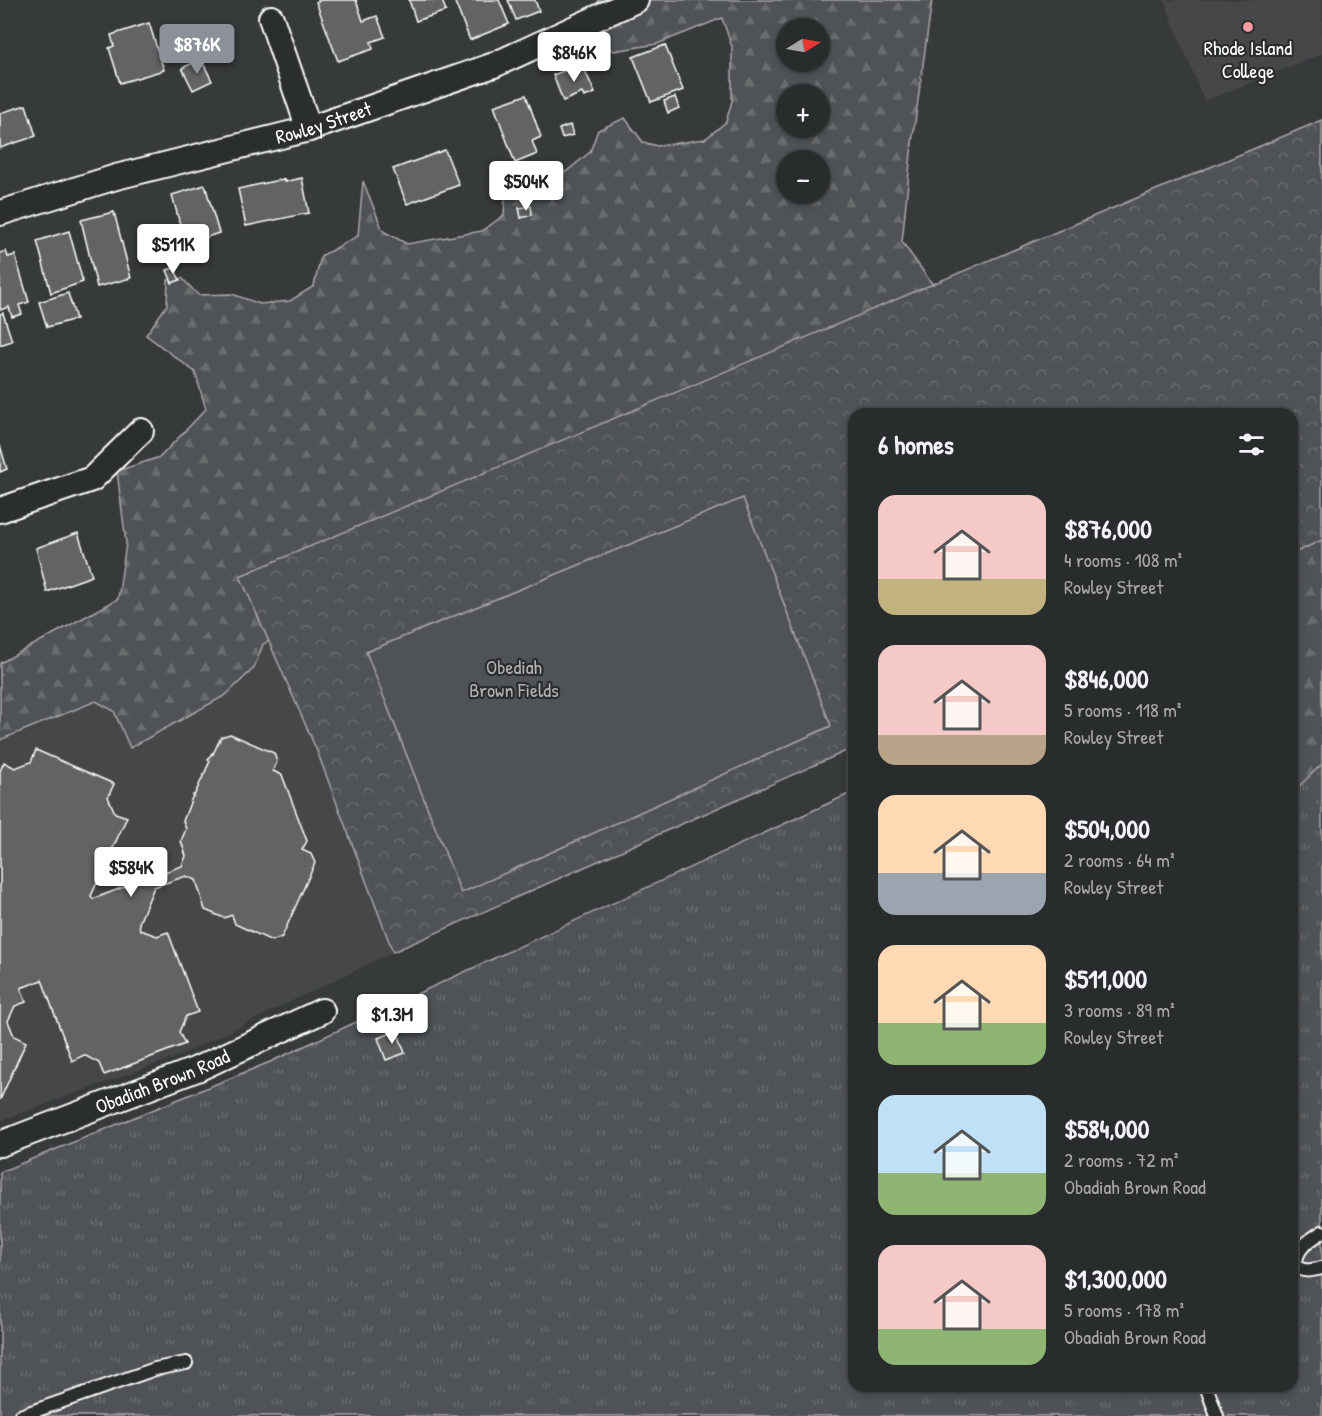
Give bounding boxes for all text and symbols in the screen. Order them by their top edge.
north arrow [776,18,830,72]
map controls [776,18,830,204]
marker: Rhode Island College [1241,20,1255,34]
pin: $876K [155,24,239,75]
text: $876K [173,30,221,57]
pin: $846K [532,32,616,83]
place label: Rhode Island College [1204,34,1292,84]
text: $846K [552,38,596,65]
button: + [776,84,830,138]
street label: Rowley Street [273,94,376,150]
button: − [776,150,830,204]
pin: $504K [484,161,568,212]
text: $504K [503,167,549,194]
pin: $511K [131,224,215,275]
text: $511K [151,230,195,257]
text: 6 homes [878,427,954,462]
icon: filters [1235,428,1268,461]
text: $876,000 [1064,511,1152,546]
icon: home [926,519,998,591]
text: 4 rooms · 108 m² [1064,546,1182,573]
text: Rowley Street [1064,573,1163,600]
park label: Obediah Brown Fields [469,653,559,703]
text: $846,000 [1064,661,1149,696]
icon: home [926,669,998,741]
text: 5 rooms · 118 m² [1064,696,1181,723]
text: Rowley Street [1064,723,1163,750]
text: $504,000 [1064,811,1150,846]
icon: home [926,819,998,891]
text: 2 rooms · 64 m² [1064,846,1175,873]
pin: $584K [89,847,173,898]
text: $584K [108,853,154,880]
text: Rowley Street [1064,873,1163,900]
text: $511,000 [1064,961,1147,996]
icon: home [926,969,998,1041]
pin: $1.3M [350,994,434,1045]
text: 3 rooms · 89 m² [1064,996,1175,1023]
text: $1.3M [371,1000,413,1027]
text: Rowley Street [1064,1023,1163,1050]
street label: Obadiah Brown Road [91,1042,234,1120]
text: $584,000 [1064,1111,1149,1146]
icon: home [926,1119,998,1191]
text: 2 rooms · 72 m² [1064,1146,1178,1173]
text: Obadiah Brown Road [1064,1173,1206,1200]
text: $1,300,000 [1064,1261,1167,1296]
icon: home [926,1269,998,1341]
text: 5 rooms · 178 m² [1064,1296,1184,1323]
text: Obadiah Brown Road [1064,1323,1206,1350]

